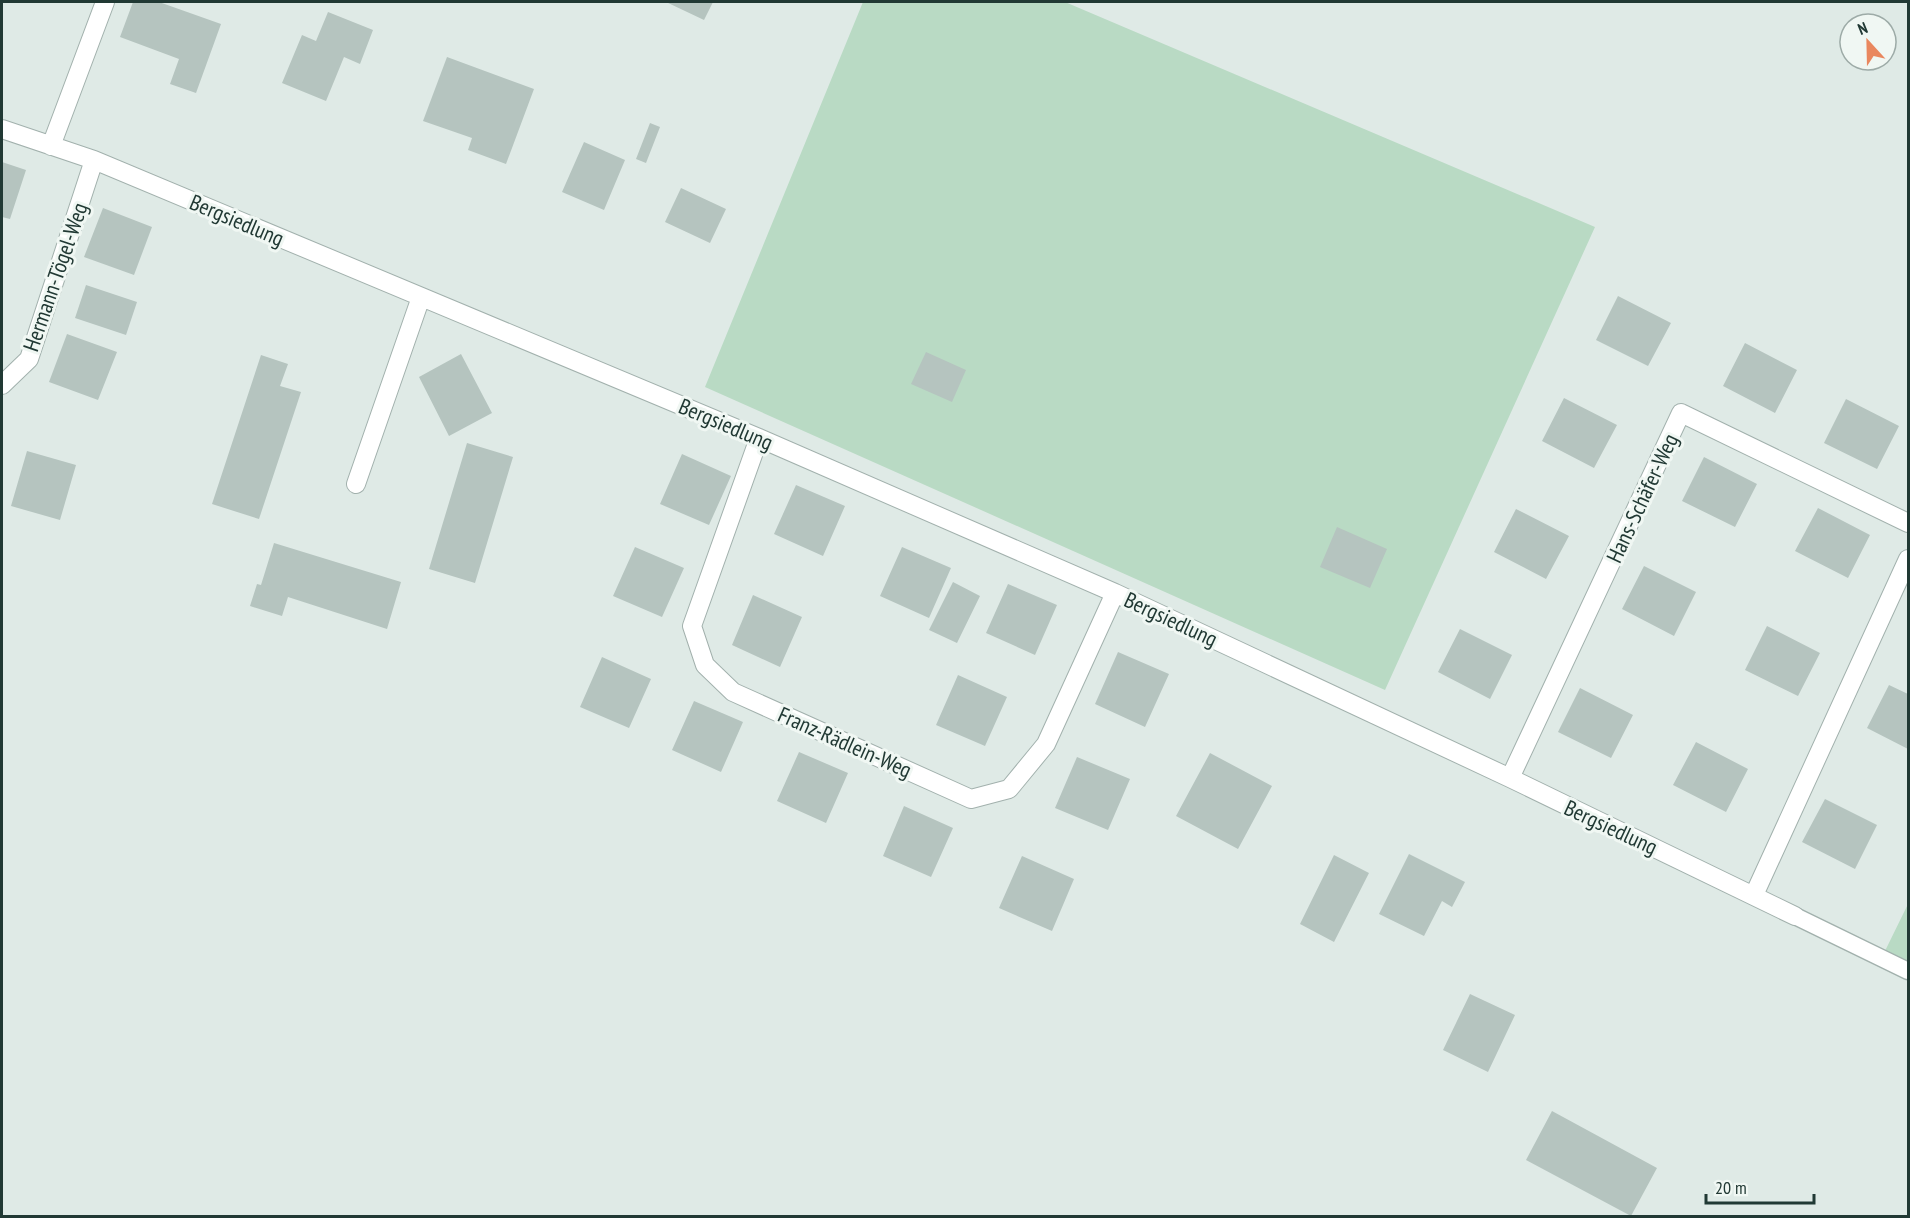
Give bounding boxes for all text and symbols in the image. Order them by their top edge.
north arrow [1838,12,1898,72]
text: N [1855,17,1870,39]
street label: Bergsiedlung [186,188,288,252]
street label: Hermann-Tögel-Weg [16,199,94,355]
street label: Bergsiedlung [675,392,777,456]
street label: Hans-Schäfer-Weg [1600,429,1684,567]
street label: Bergsiedlung [1120,585,1222,653]
street label: Franz-Rädlein-Weg [774,700,916,784]
street label: Bergsiedlung [1560,793,1662,861]
scale bar [1706,1167,1814,1205]
text: 20 m [1715,1176,1747,1199]

